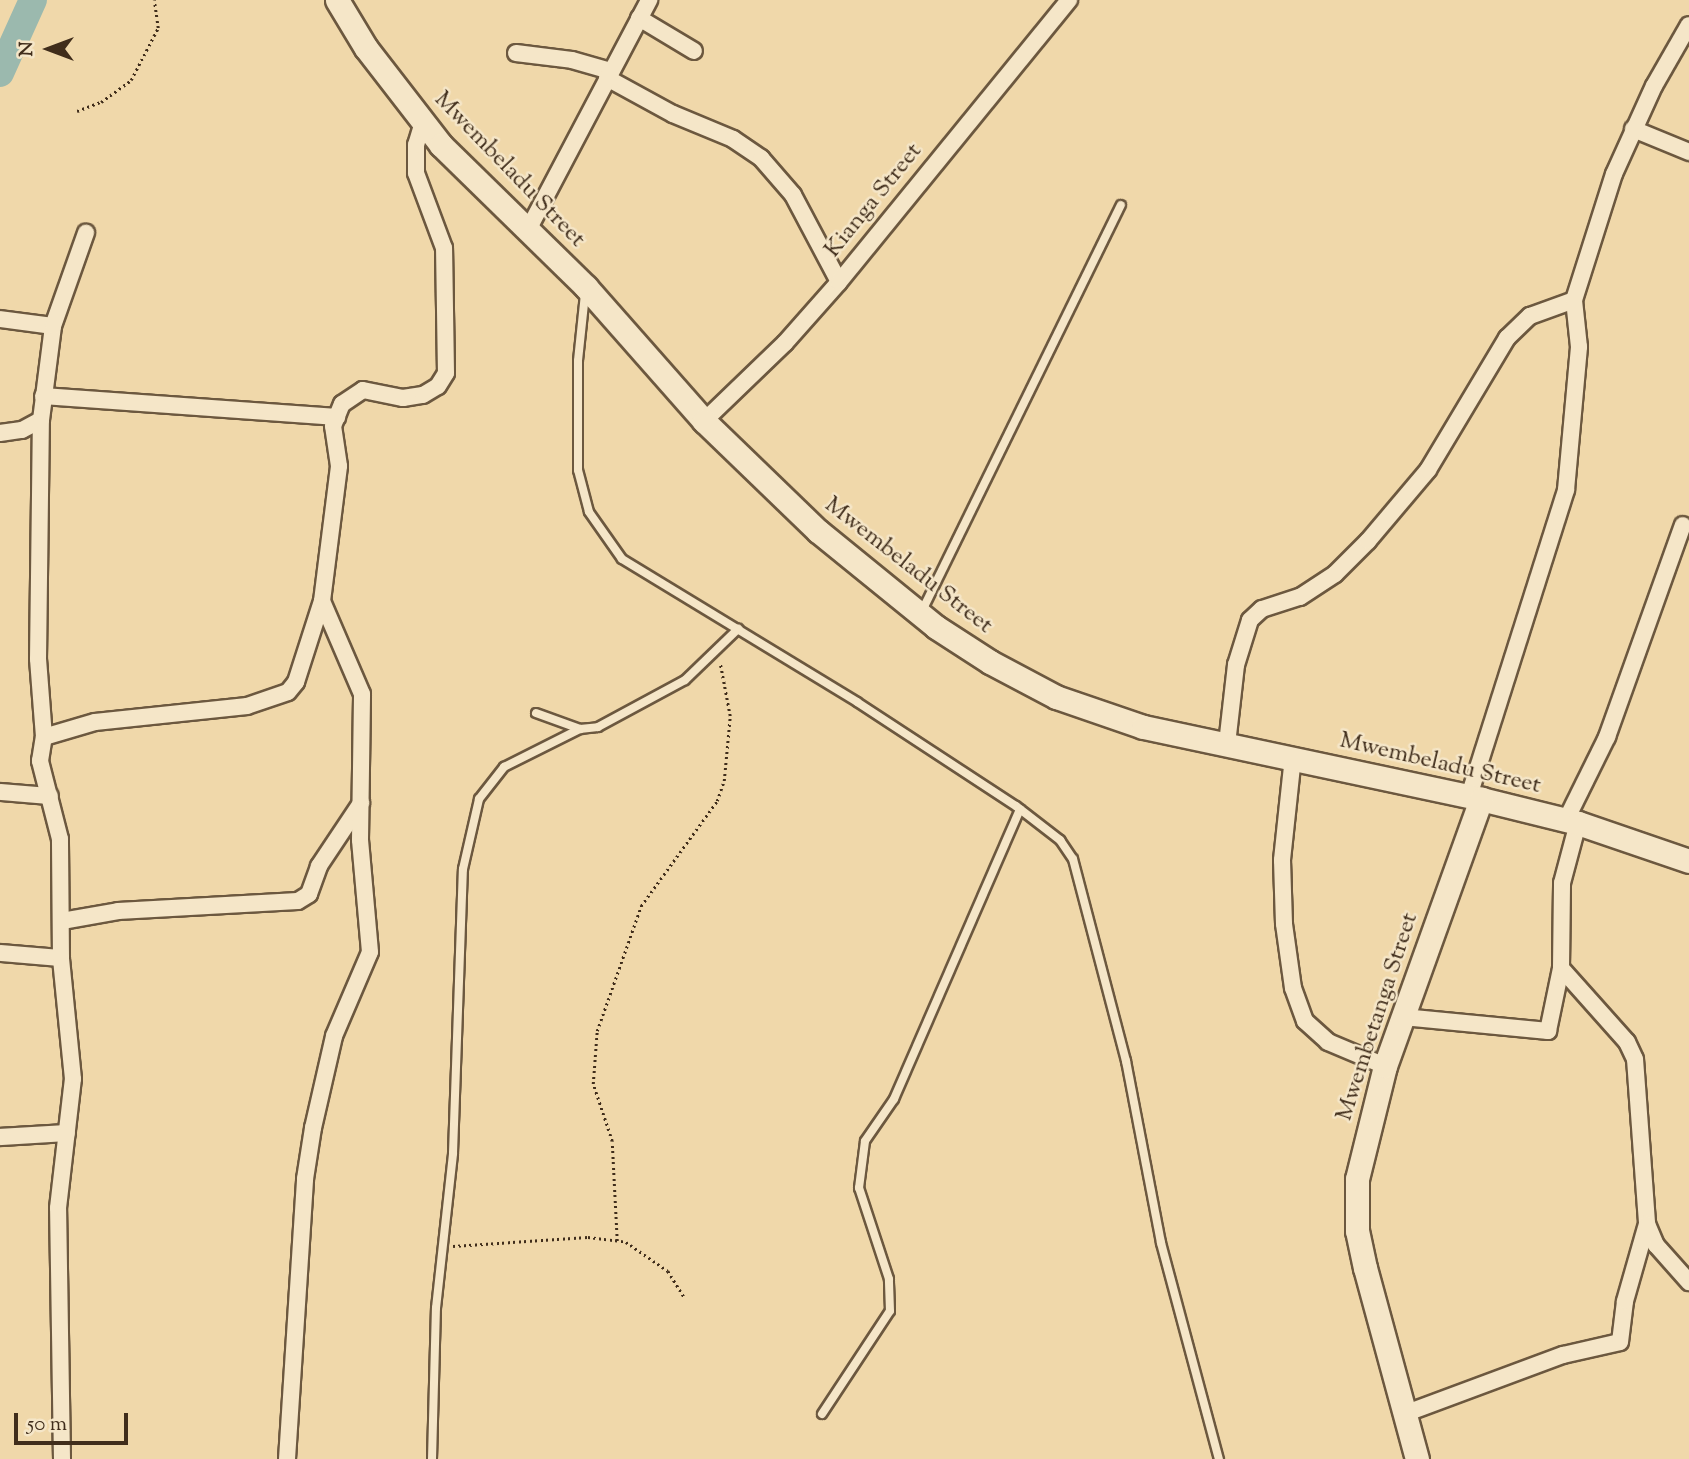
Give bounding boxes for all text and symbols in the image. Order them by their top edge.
north arrow [14,14,84,84]
text: N [14,41,41,57]
street label: Mwembeladu Street [427,86,591,254]
street label: Kianga Street [819,138,929,264]
street label: Mwembeladu Street [818,491,998,641]
street label: Mwembeladu Street [1337,727,1543,801]
street label: Mwembetanga Street [1331,909,1425,1125]
scale bar [18,1400,131,1444]
text: 50 m [27,1410,67,1440]

